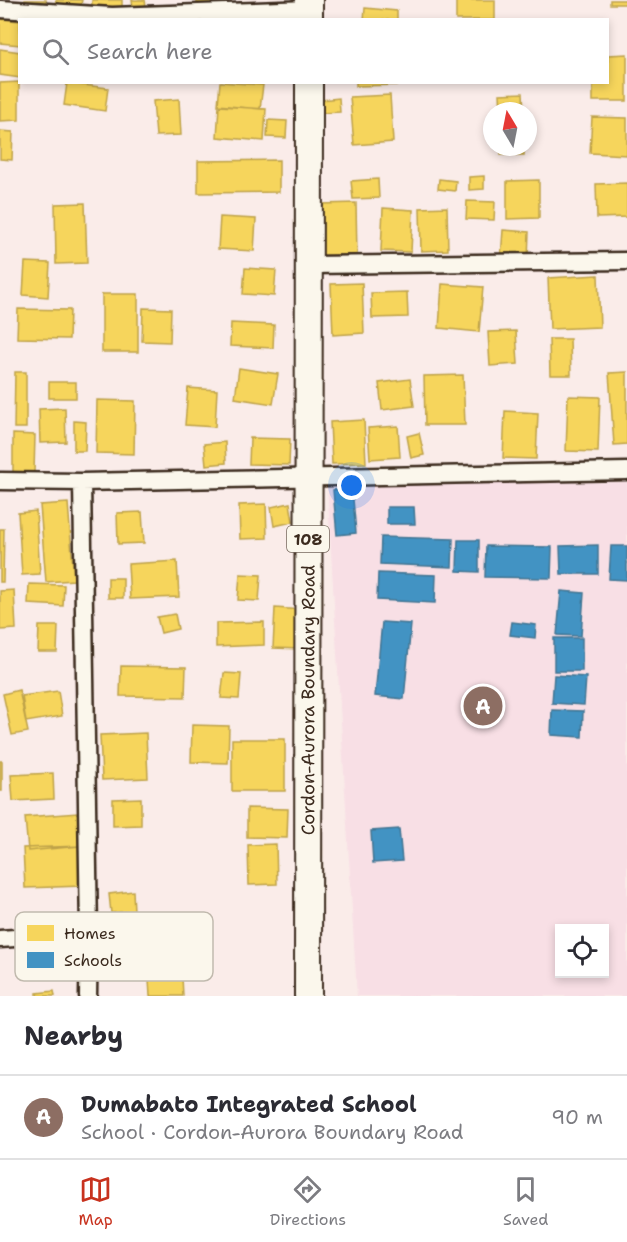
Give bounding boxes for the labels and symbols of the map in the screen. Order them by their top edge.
north arrow [483,102,537,156]
your location [337,471,366,500]
road number: 108 [287,526,329,552]
street label: Cordon-Aurora Boundary Road [296,565,320,835]
pin: A [464,684,502,728]
legend [15,912,213,981]
text: Homes [64,923,116,944]
text: Schools [64,950,122,971]

